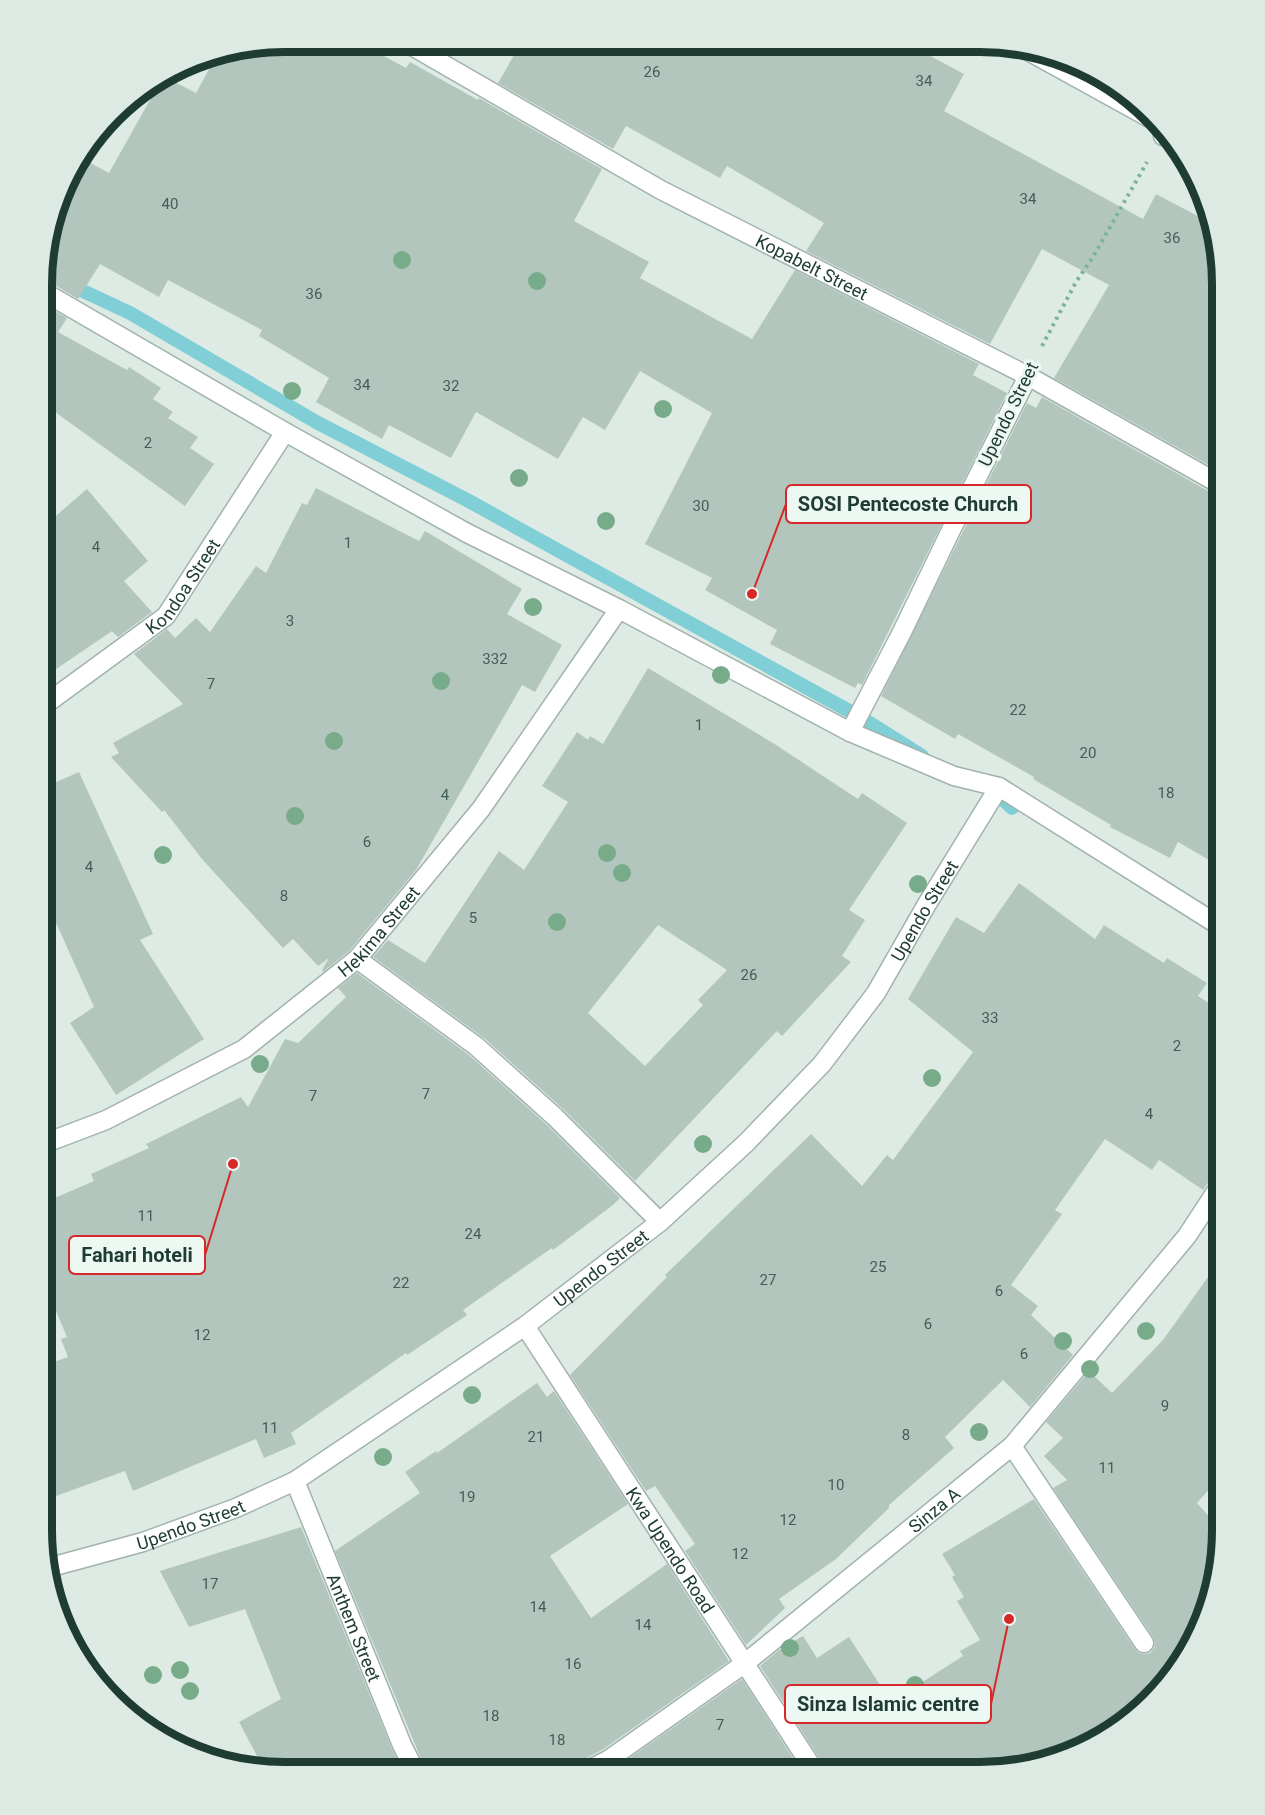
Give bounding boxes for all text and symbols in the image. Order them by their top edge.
house number: 26 [644,63,660,81]
house number: 34 [916,72,933,90]
house number: 34 [1020,190,1037,208]
house number: 40 [162,195,178,213]
street label: Kopabelt Street [752,229,872,304]
house number: 36 [1164,229,1180,247]
house number: 36 [306,285,322,303]
street label: Upendo Street [974,358,1042,470]
house number: 34 [354,376,371,394]
house number: 32 [443,377,459,395]
house number: 2 [144,434,152,452]
callout: SOSI Pentecoste Church [786,485,1031,523]
text: SOSI Pentecoste Church [798,492,1018,516]
house number: 30 [693,497,709,515]
street label: Kondoa Street [141,534,224,638]
house number: 1 [344,534,352,552]
house number: 4 [92,538,101,556]
house number: 3 [286,612,294,630]
house number: 332 [482,650,508,668]
house number: 7 [207,675,215,693]
house number: 22 [1010,701,1026,719]
house number: 1 [695,716,703,734]
house number: 20 [1080,744,1096,762]
house number: 18 [1158,784,1174,802]
house number: 4 [441,786,450,804]
house number: 6 [363,833,371,851]
street label: Upendo Street [886,856,962,965]
house number: 4 [85,858,94,876]
street label: Hekima Street [333,882,424,981]
house number: 8 [280,887,288,905]
house number: 5 [469,909,477,927]
house number: 26 [741,966,757,984]
house number: 33 [982,1009,998,1027]
house number: 2 [1173,1037,1181,1055]
house number: 7 [422,1085,430,1103]
house number: 7 [309,1087,317,1105]
house number: 4 [1145,1105,1154,1123]
house number: 11 [138,1207,154,1225]
house number: 24 [465,1225,482,1243]
street label: Upendo Street [549,1225,652,1311]
callout: Fahari hoteli [69,1236,205,1274]
text: Fahari hoteli [81,1243,193,1267]
house number: 25 [870,1258,886,1276]
house number: 27 [760,1271,776,1289]
house number: 22 [393,1274,409,1292]
house number: 6 [995,1282,1003,1300]
house number: 6 [924,1315,932,1333]
house number: 12 [194,1326,210,1344]
house number: 6 [1020,1345,1028,1363]
house number: 9 [1161,1397,1169,1415]
house number: 11 [262,1419,278,1437]
house number: 8 [902,1426,910,1444]
house number: 21 [528,1428,544,1446]
house number: 11 [1099,1459,1115,1477]
house number: 10 [828,1476,844,1494]
street label: Sinza A [904,1482,964,1537]
street label: Kwa Upendo Road [622,1483,719,1617]
house number: 19 [459,1488,475,1506]
street label: Upendo Street [134,1495,248,1554]
house number: 12 [780,1511,796,1529]
house number: 12 [732,1545,748,1563]
street label: Anthem Street [323,1570,386,1685]
house number: 17 [202,1575,218,1593]
house number: 14 [530,1598,547,1616]
house number: 14 [635,1616,652,1634]
house number: 16 [565,1655,581,1673]
callout: Sinza Islamic centre [785,1685,991,1723]
text: Sinza Islamic centre [797,1692,979,1716]
house number: 18 [483,1707,499,1725]
house number: 7 [716,1716,724,1734]
house number: 18 [549,1731,565,1749]

